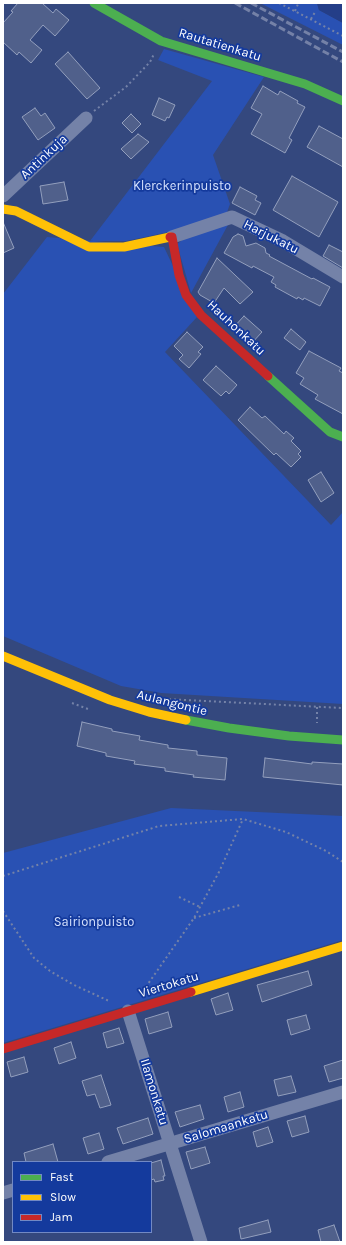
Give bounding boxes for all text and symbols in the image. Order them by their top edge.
street label: Rautatienkatu [177,25,263,65]
street label: Antinkuja [17,131,71,183]
park label: Klerckerinpuisto [133,178,231,194]
street label: Harjukatu [241,216,301,258]
street label: Hauhonkatu [204,297,268,359]
street label: Aulangontie [135,687,209,719]
park label: Sairionpuisto [54,914,134,930]
street label: Viertokatu [137,969,201,1001]
street label: Ilamonkatu [136,1057,172,1127]
street label: Salomaankatu [182,1107,270,1147]
legend [12,1161,152,1233]
text: Fast [50,1170,73,1184]
text: Slow [50,1190,76,1204]
text: Jam [50,1210,73,1224]

